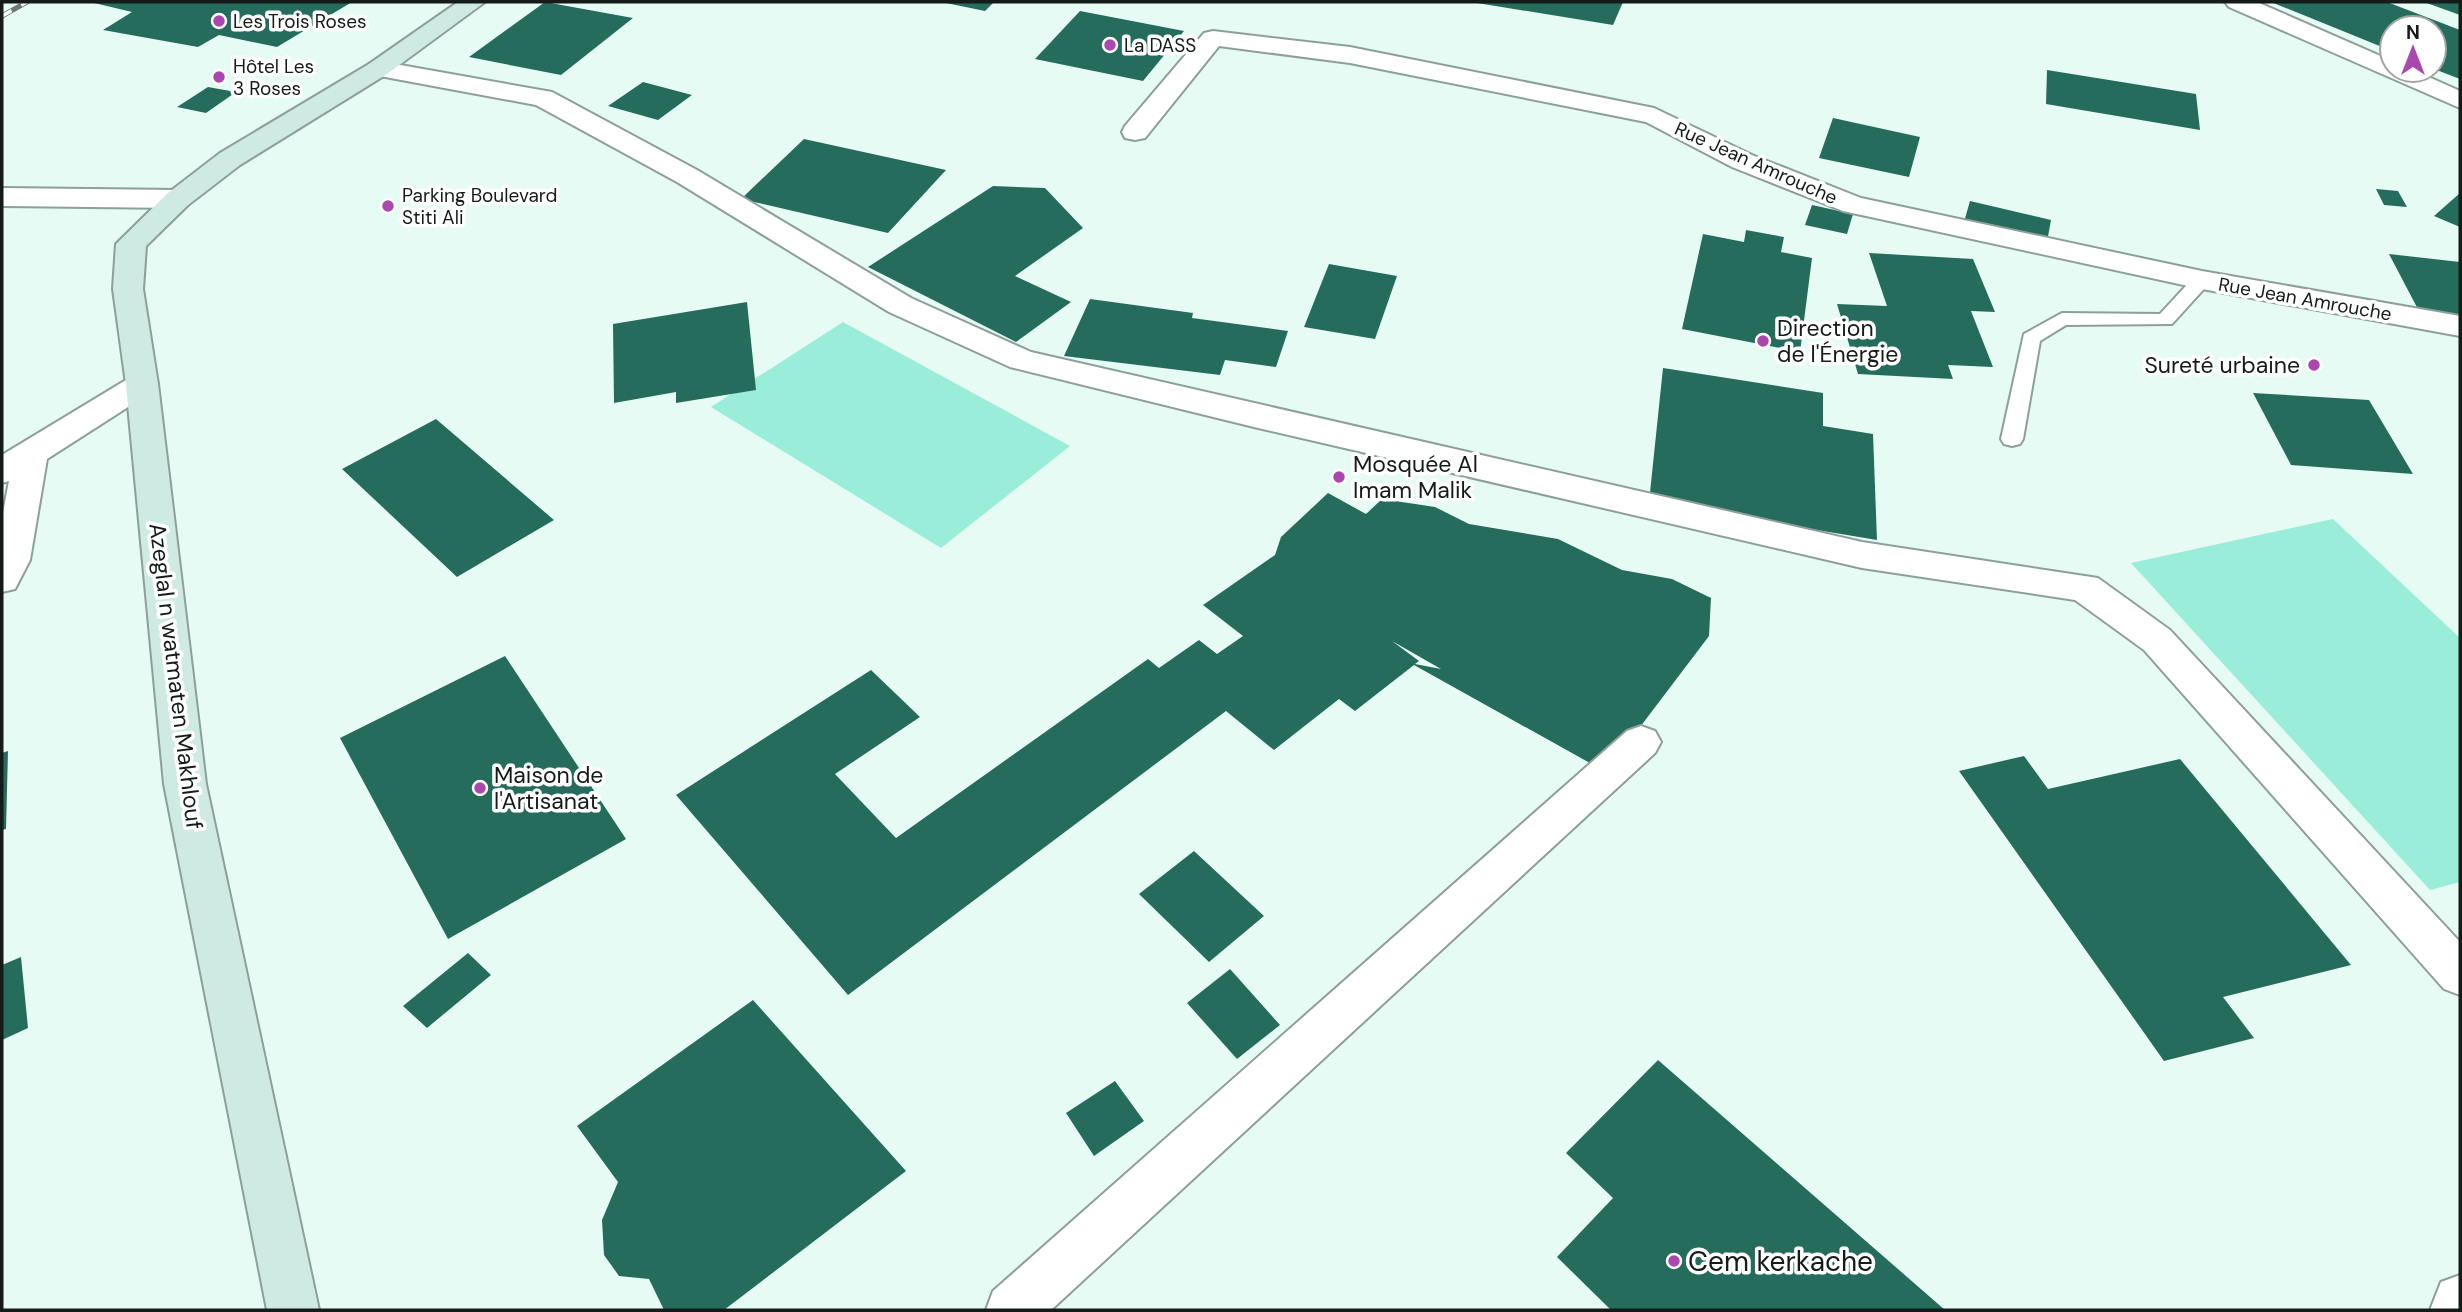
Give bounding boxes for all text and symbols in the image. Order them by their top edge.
place label: Les Trois Roses [233,9,367,34]
marker: Les Trois Roses [211,13,227,29]
north arrow [2378,14,2448,84]
text: N [2406,20,2420,45]
place label: La DASS [1124,33,1196,58]
marker: La DASS [1102,37,1118,53]
place label: Hôtel Les 3 Roses [233,54,314,101]
marker: Hôtel Les 3 Roses [211,69,227,85]
street label: Rue Jean Amrouche [1671,116,1841,210]
place label: Parking Boulevard Stiti Ali [402,183,557,230]
marker: Parking Boulevard Stiti Ali [380,198,396,214]
street label: Rue Jean Amrouche [2216,271,2394,327]
place label: Direction de l'Énergie [1777,313,1898,369]
marker: Direction de l'Énergie [1755,333,1771,349]
place label: Sureté urbaine [2144,350,2300,380]
marker: Sureté urbaine [2306,357,2322,373]
place label: Mosquée Al Imam Malik [1353,449,1478,505]
marker: Mosquée Al Imam Malik [1331,469,1347,485]
street label: Azeglal n watmaten Makhlouf [142,521,210,831]
place label: Maison de l'Artisanat [494,760,603,816]
marker: Maison de l'Artisanat [472,780,488,796]
place label: Cem kerkache [1688,1243,1873,1280]
marker: Cem kerkache [1666,1253,1682,1269]

